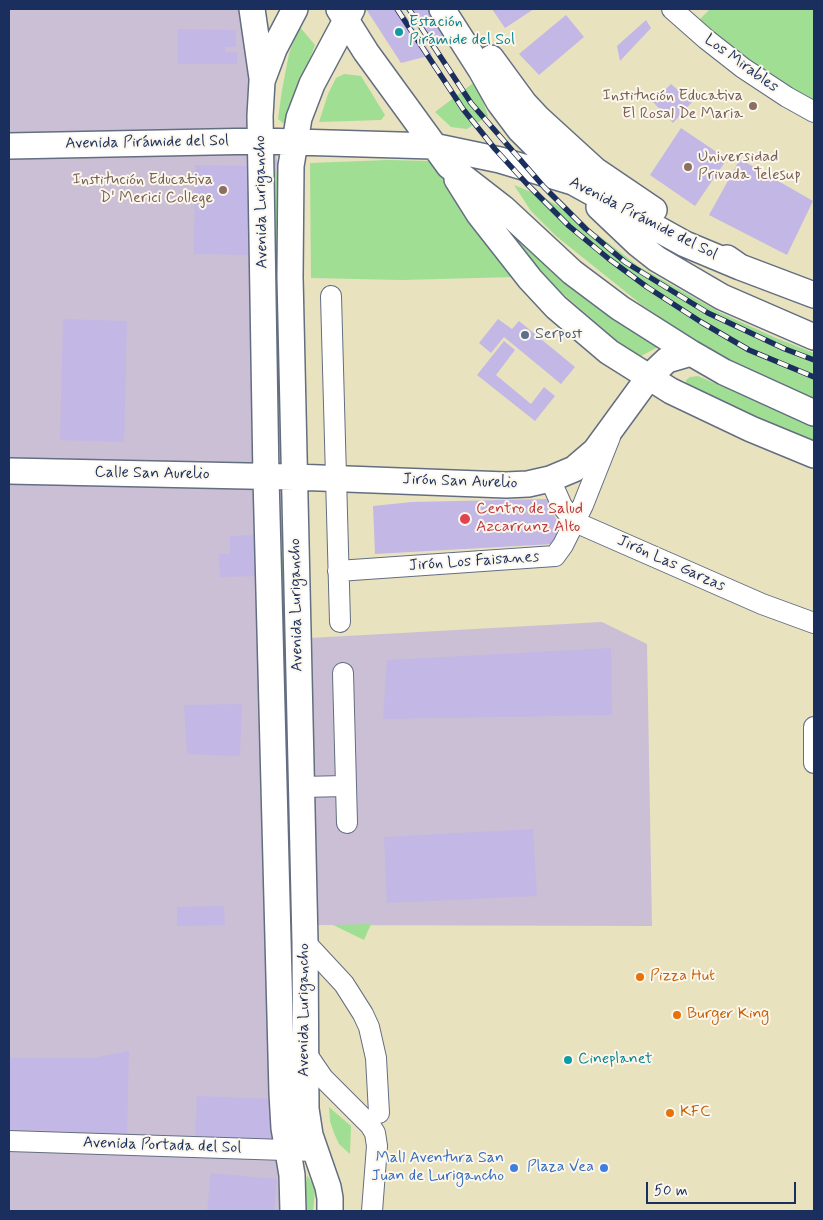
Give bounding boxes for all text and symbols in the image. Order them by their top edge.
place label: Estación Pirámide del Sol [409,13,515,51]
marker: Estación Pirámide del Sol [393,26,405,38]
street label: Los Mirables [700,31,782,97]
place label: Institución Educativa El Rosal De Maria [603,87,743,125]
marker: Institución Educativa El Rosal De Maria [747,100,759,112]
street label: Avenida Pirámide del Sol [65,132,229,154]
street label: Avenida Lurigancho [251,135,273,269]
place label: Universidad Privada Telesup [698,148,801,186]
marker: Universidad Privada Telesup [682,161,694,173]
place label: Institución Educativa D' Merici College [73,171,213,209]
street label: Avenida Pirámide del Sol [566,173,720,265]
marker: Institución Educativa D' Merici College [217,184,229,196]
place label: Serpost [535,325,582,345]
marker: Serpost [519,329,531,341]
street label: Calle San Aurelio [94,463,210,485]
street label: Jirón San Aurelio [402,470,518,494]
place label: Centro de Salud Azcarrunz Alto [476,500,583,538]
marker: Centro de Salud Azcarrunz Alto [458,512,472,526]
street label: Jirón Las Garzas [614,532,728,596]
street label: Avenida Lurigancho [286,538,308,672]
street label: Jirón Los Faisanes [408,548,540,576]
street label: Avenida Lurigancho [295,943,315,1077]
place label: Pizza Hut [650,967,715,987]
marker: Pizza Hut [634,971,646,983]
place label: Burger King [687,1005,769,1025]
marker: Burger King [671,1009,683,1021]
place label: Cineplanet [578,1050,653,1070]
marker: Cineplanet [562,1054,574,1066]
place label: KFC [680,1103,710,1123]
marker: KFC [664,1107,676,1119]
street label: Avenida Portada del Sol [82,1134,242,1158]
place label: Mall Aventura San Juan de Lurigancho [371,1149,504,1187]
place label: Plaza Vea [527,1158,594,1178]
marker: Mall Aventura San Juan de Lurigancho [508,1162,520,1174]
marker: Plaza Vea [598,1162,610,1174]
scale bar [648,1172,798,1204]
text: 50 m [654,1181,688,1201]

